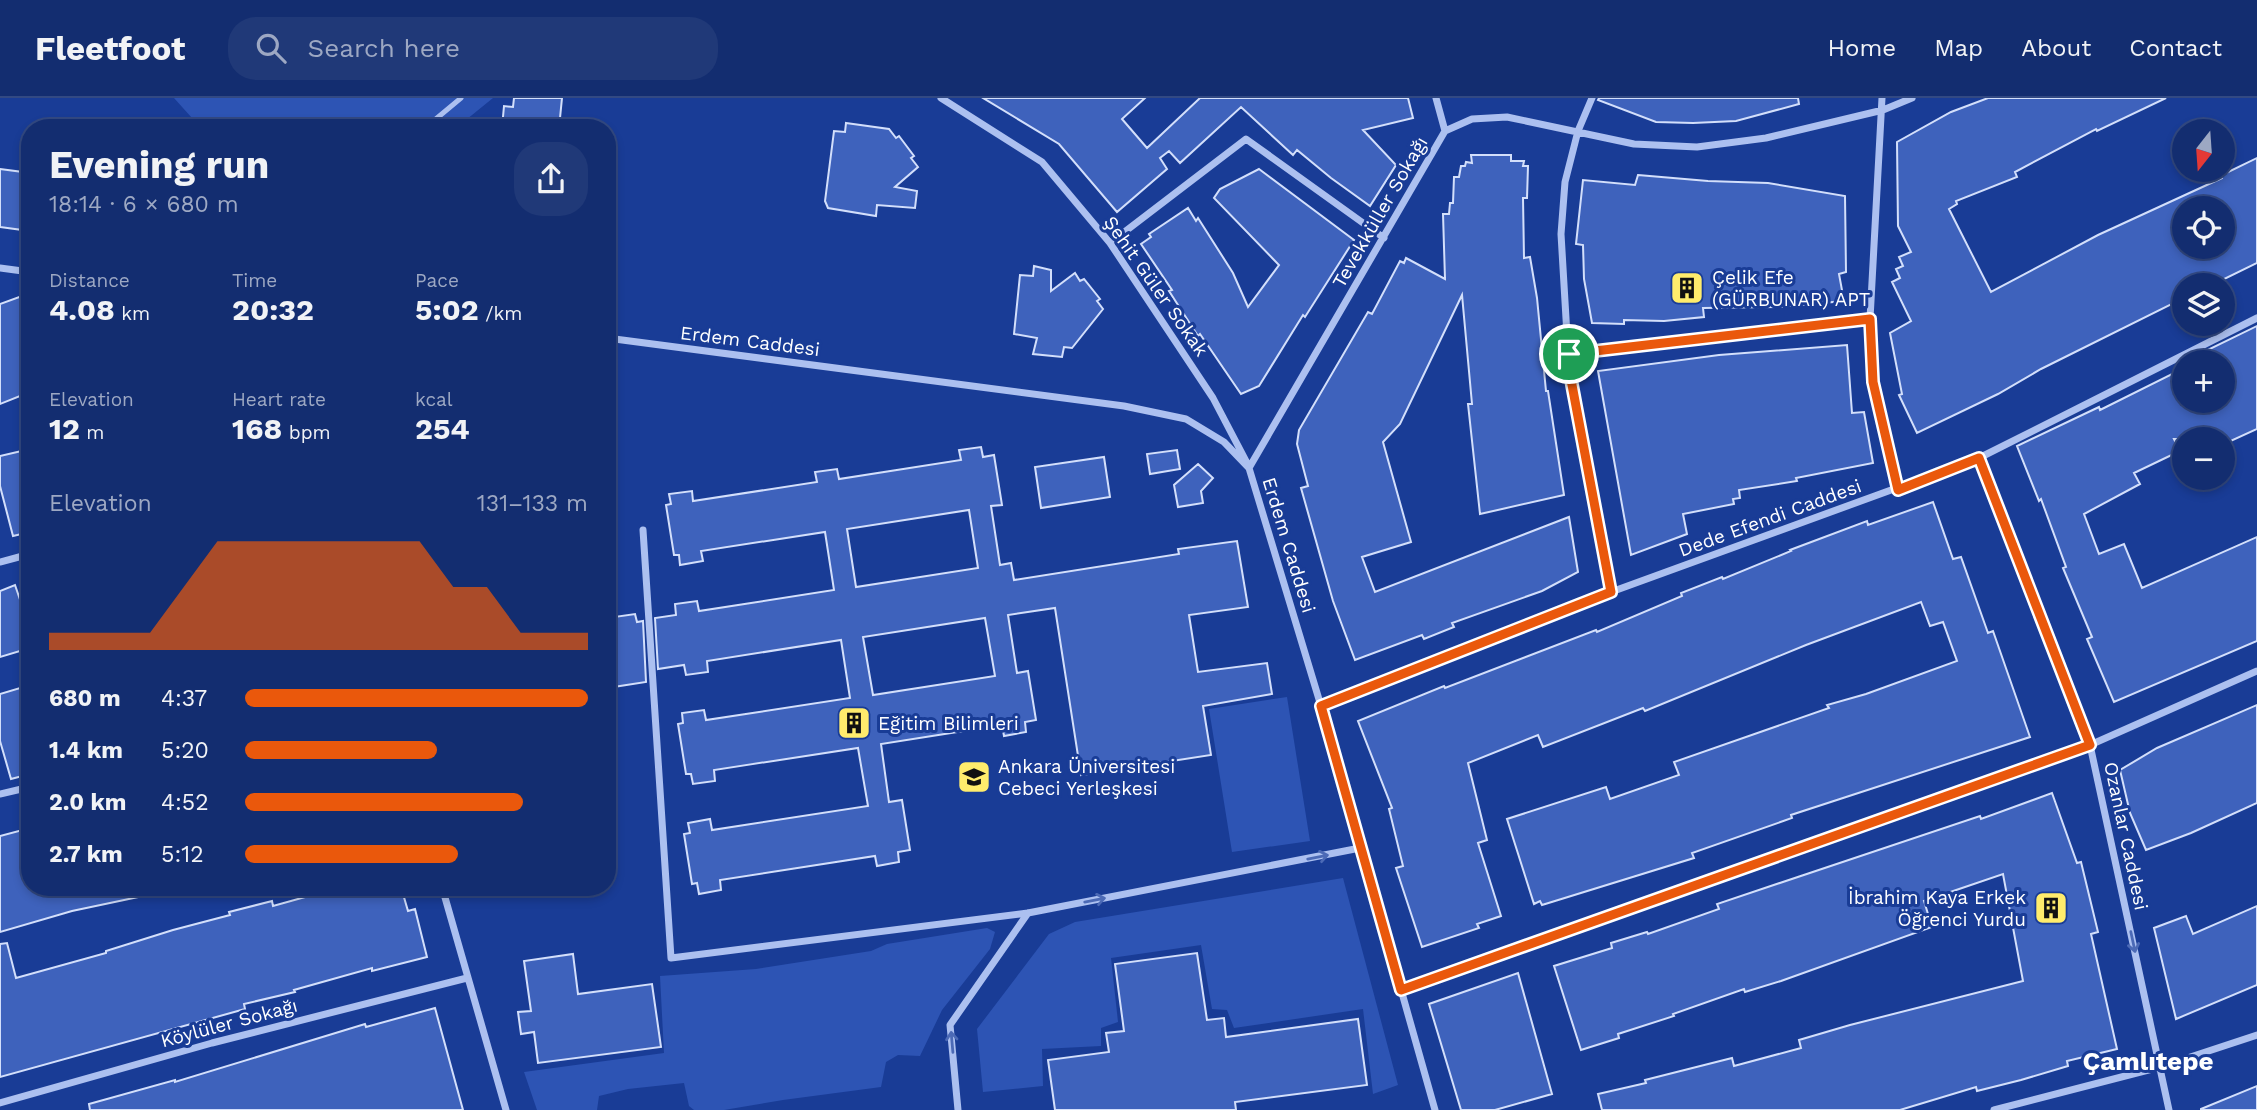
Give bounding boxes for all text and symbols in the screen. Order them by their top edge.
search box [228,17,718,80]
text: Fleetfoot [35,29,186,68]
icon: search [252,29,290,67]
text: Search here [308,33,460,63]
text: Home [1828,34,1896,62]
text: Map [1934,34,1983,62]
text: About [2021,34,2091,62]
text: Contact [2129,34,2222,62]
north arrow [2172,119,2235,182]
map controls [2172,119,2235,490]
street label: Tevekküller Sokağı [1327,132,1433,292]
button: share [514,142,588,216]
text: Evening run [49,143,269,187]
text: 18:14 · 6 × 680 m [49,191,239,218]
button: locate [2172,196,2235,259]
street label: Şehit Güler Sokak [1099,211,1213,361]
place label: Çelik Efe (GÜRBUNAR) APT [1712,266,1870,311]
text: Distance [49,269,130,292]
text: Time [232,269,277,292]
text: Pace [415,269,459,292]
building icon: Çelik Efe (GÜRBUNAR) APT [1668,269,1706,307]
button: layers [2172,273,2235,336]
text: 4.08 [49,292,115,327]
text: 20:32 [232,292,314,327]
text: 5:02 [415,292,479,327]
text: km [115,302,150,325]
text: /km [479,302,522,325]
street label: Erdem Caddesi [679,321,821,361]
pin [1539,324,1599,384]
icon: arrive [1550,335,1588,373]
button: + [2172,350,2235,413]
text: Elevation [49,388,134,411]
text: Heart rate [232,388,326,411]
text: kcal [415,388,453,411]
text: 12 [49,411,80,446]
text: 168 [232,411,282,446]
text: 254 [415,411,470,446]
text: m [80,421,104,444]
text: bpm [282,421,331,444]
button: − [2172,427,2235,490]
street label: Erdem Caddesi [1257,474,1321,616]
street label: Dede Efendi Caddesi [1675,474,1865,562]
text: Elevation [49,490,152,517]
text: 131–133 m [477,490,588,517]
text: 680 m [49,685,121,712]
text: 4:37 [161,685,207,712]
building icon: Eğitim Bilimleri [835,704,873,742]
place label: Eğitim Bilimleri [878,712,1019,735]
text: 1.4 km [49,737,123,764]
text: 5:20 [161,737,209,764]
place label: Ankara Üniversitesi Cebeci Yerleşkesi [998,755,1175,800]
school or university icon: Ankara Üniversitesi Cebeci Yerleşkesi [955,758,993,796]
street label: Ozanlar Caddesi [2099,760,2153,912]
text: 2.0 km [49,789,127,816]
text: 4:52 [161,789,209,816]
text: 2.7 km [49,841,123,868]
text: 5:12 [161,841,204,868]
one-way arrow [1306,849,1329,863]
place label: İbrahim Kaya Erkek Öğrenci Yurdu [1848,886,2026,931]
building icon: İbrahim Kaya Erkek Öğrenci Yurdu [2032,889,2070,927]
one-way arrow [1083,893,1106,907]
one-way arrow [2126,930,2140,953]
street label: Köylüler Sokağı [158,994,300,1052]
one-way arrow [945,1031,958,1054]
district label: Çamlıtepe [2082,1046,2214,1076]

